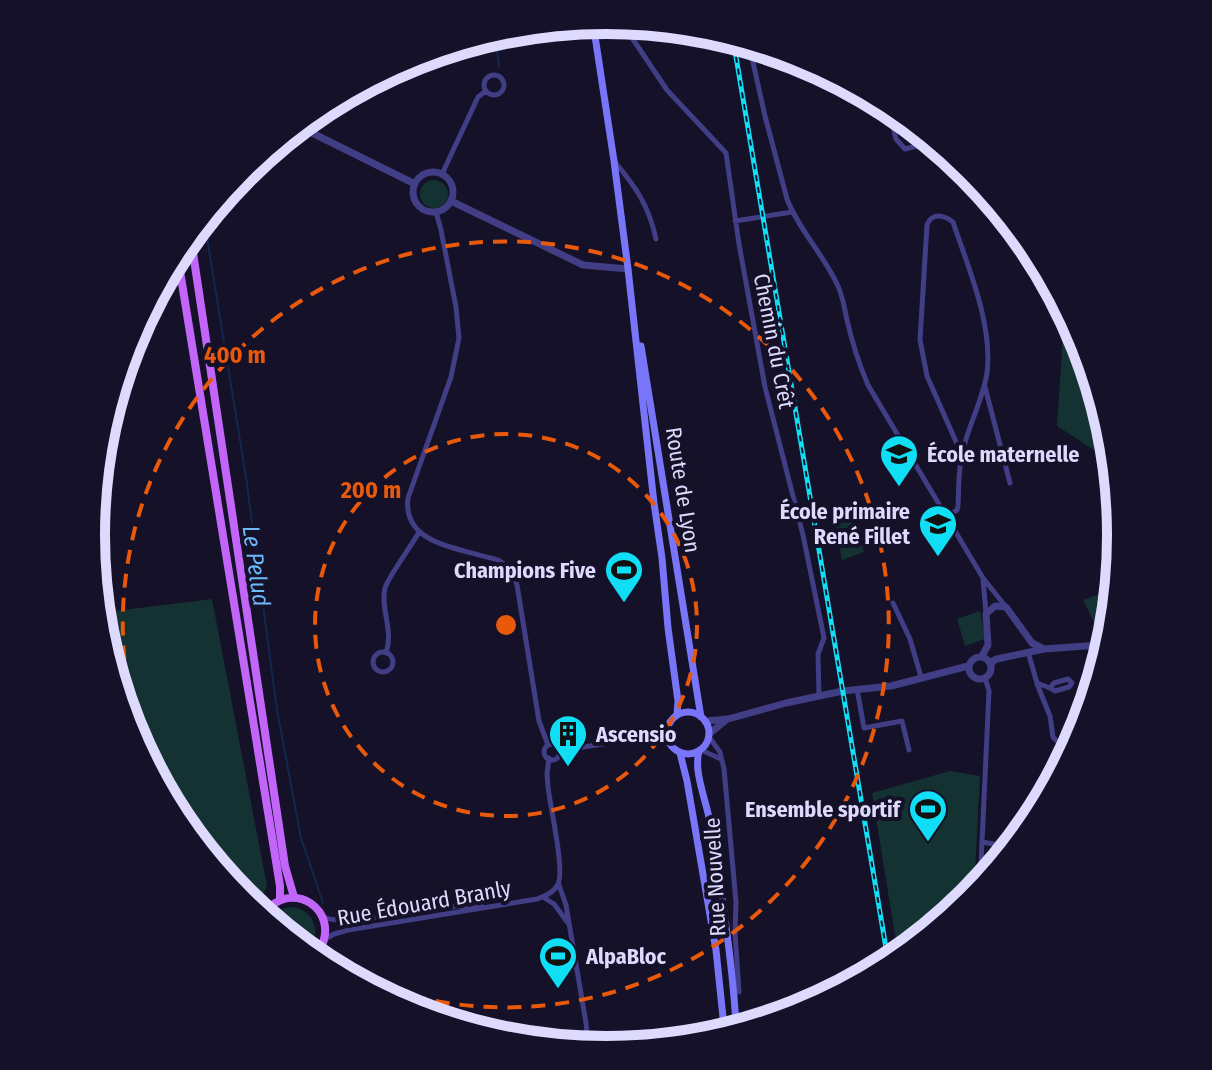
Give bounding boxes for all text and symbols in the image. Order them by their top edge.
street label: Chemin du Crêt [748,271,800,412]
text: 400 m [204,341,266,369]
street label: Route de Lyon [660,425,706,555]
school or university icon: École maternelle [878,433,920,488]
place label: École maternelle [927,441,1080,468]
text: 200 m [340,476,401,504]
place label: École primaire René Fillet [780,498,910,550]
school or university icon: École primaire René Fillet [917,503,959,558]
water label: Le Pelud [236,524,276,608]
sports icon: Champions Five [603,549,645,604]
place label: Champions Five [454,557,596,584]
centre of rings [492,611,520,639]
building icon: Ascensio [547,713,589,768]
place label: Ascensio [595,721,677,748]
sports icon: Ensemble sportif [907,788,949,843]
place label: Ensemble sportif [745,796,902,823]
street label: Rue Nouvelle [698,817,732,937]
street label: Rue Édouard Branly [335,874,513,932]
sports icon: AlpaBloc [537,935,579,990]
place label: AlpaBloc [585,943,667,970]

